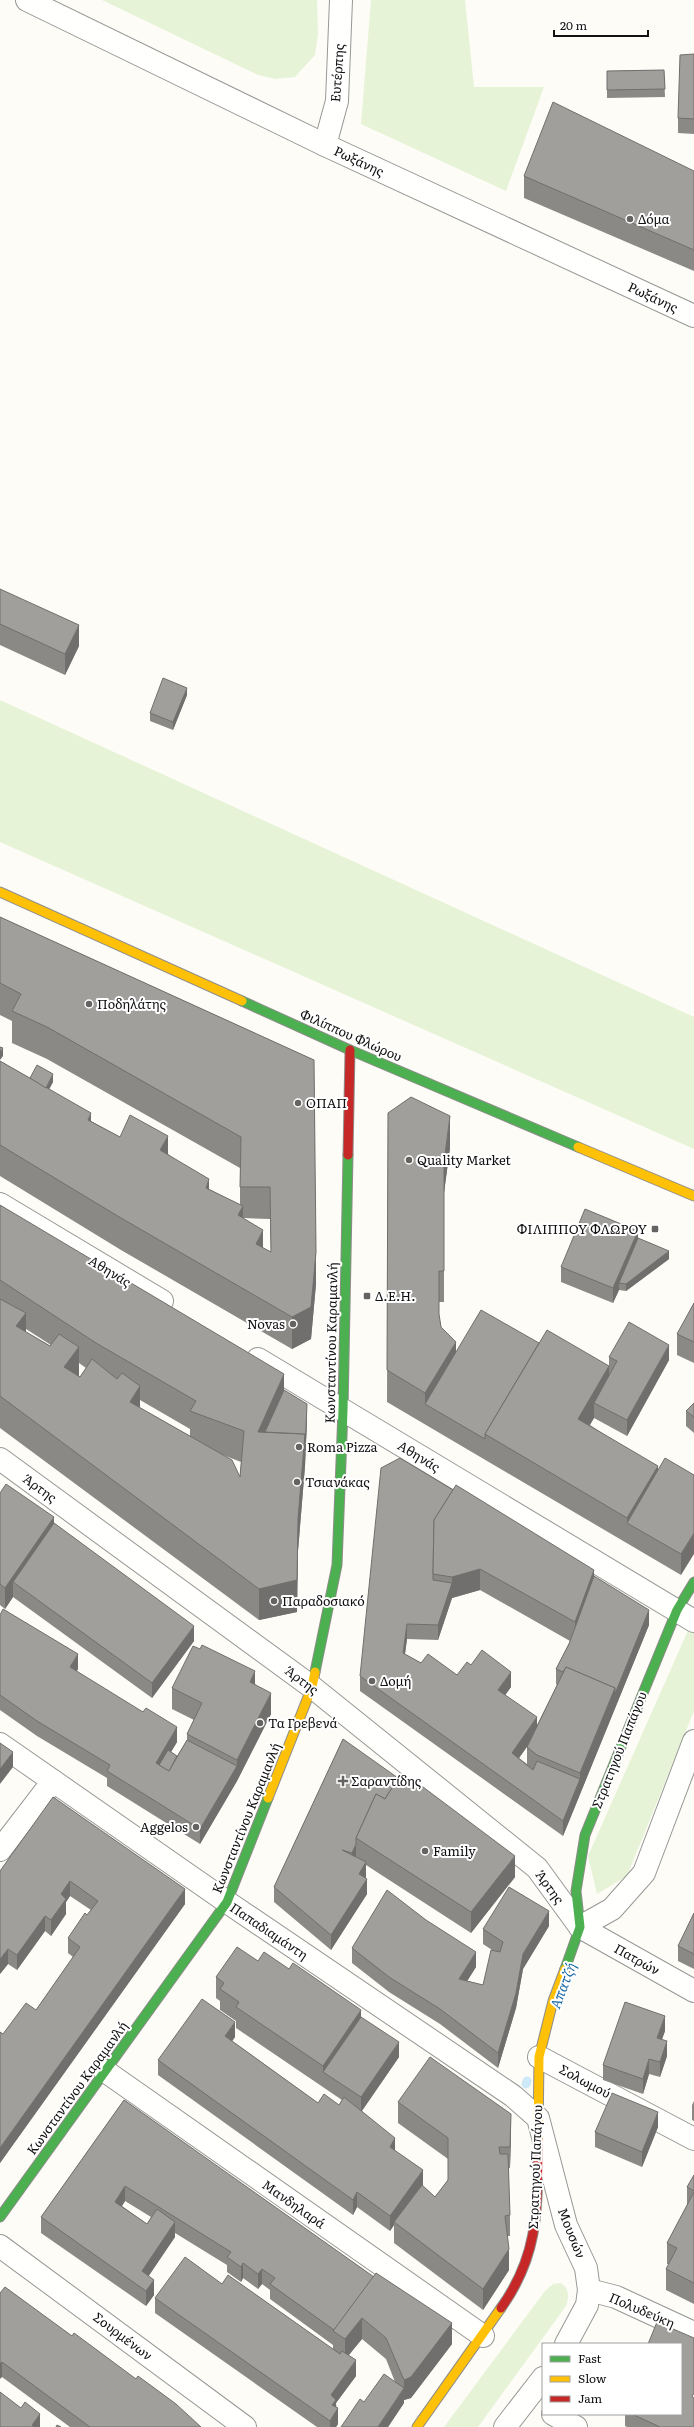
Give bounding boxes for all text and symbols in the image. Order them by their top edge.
scale bar [554,12,648,38]
text: 20 m [560,16,587,34]
street label: Ευτέρπης [325,43,348,103]
street label: Ρωξάνης [331,141,388,181]
place label: Δόμα [638,209,670,228]
marker: Δόμα [625,214,635,224]
street label: Ρωξάνης [625,277,682,317]
place label: Ποδηλάτης [97,994,167,1013]
marker: Ποδηλάτης [84,999,94,1009]
street label: Φιλίππου Φλώρου [297,1003,405,1066]
place label: ΟΠΑΠ [306,1093,347,1112]
marker: ΟΠΑΠ [293,1098,303,1108]
place label: Quality Market [417,1150,512,1169]
marker: Quality Market [404,1155,414,1165]
place label: ΦΙΛΙΠΠΟΥ ΦΛΩΡΟΥ [516,1219,648,1238]
marker: ΦΙΛΙΠΠΟΥ ΦΛΩΡΟΥ [650,1224,660,1234]
street label: Αθηνάς [85,1250,135,1291]
street label: Κωνσταντίνου Καραμανλή [320,1262,341,1424]
place label: Δ.Ε.Η. [375,1286,415,1305]
marker: Δ.Ε.Η. [362,1291,372,1301]
place label: Novas [247,1314,285,1333]
marker: Novas [288,1319,298,1329]
street label: Αθηνάς [394,1435,444,1476]
place label: Roma Pizza [307,1437,378,1456]
marker: Roma Pizza [294,1442,304,1452]
street label: Άρτης [20,1469,61,1507]
place label: Τσιανάκας [305,1472,370,1491]
marker: Τσιανάκας [292,1477,302,1487]
place label: Παραδοσιακό [282,1591,365,1610]
marker: Παραδοσιακό [269,1596,279,1606]
street label: Άρτης [282,1661,323,1699]
place label: Δομή [380,1671,411,1690]
marker: Δομή [367,1676,377,1686]
street label: Στρατηγού Παπάγου [586,1688,651,1811]
place label: Τα Γρεβενά [268,1713,338,1732]
marker: Τα Γρεβενά [255,1718,265,1728]
street label: Κωνσταντίνου Καραμανλή [207,1740,285,1896]
place label: Σαραντίδης [351,1771,422,1790]
marker: Σαραντίδης [338,1776,348,1786]
place label: Aggelos [140,1817,188,1836]
marker: Aggelos [191,1822,201,1832]
place label: Family [433,1841,476,1860]
marker: Family [420,1846,430,1856]
street label: Άρτης [532,1866,569,1908]
street label: Παπαδιαμάντη [227,1897,312,1964]
street label: Πατρών [611,1938,663,1979]
water label: Απατζή [544,1959,580,2011]
street label: Κωνσταντίνου Καραμανλή [22,2017,132,2158]
street label: Σολωμού [556,2059,614,2102]
street label: Στρατηγού Παπάγου [523,2104,546,2230]
street label: Μανδηλαρά [259,2175,330,2232]
street label: Μουσών [554,2205,591,2261]
street label: Πολυδεύκη [606,2287,678,2332]
street label: Σουρμένων [90,2307,157,2364]
legend [542,2343,682,2415]
text: Fast [578,2349,602,2367]
text: Slow [578,2369,607,2387]
text: Jam [578,2389,603,2407]

